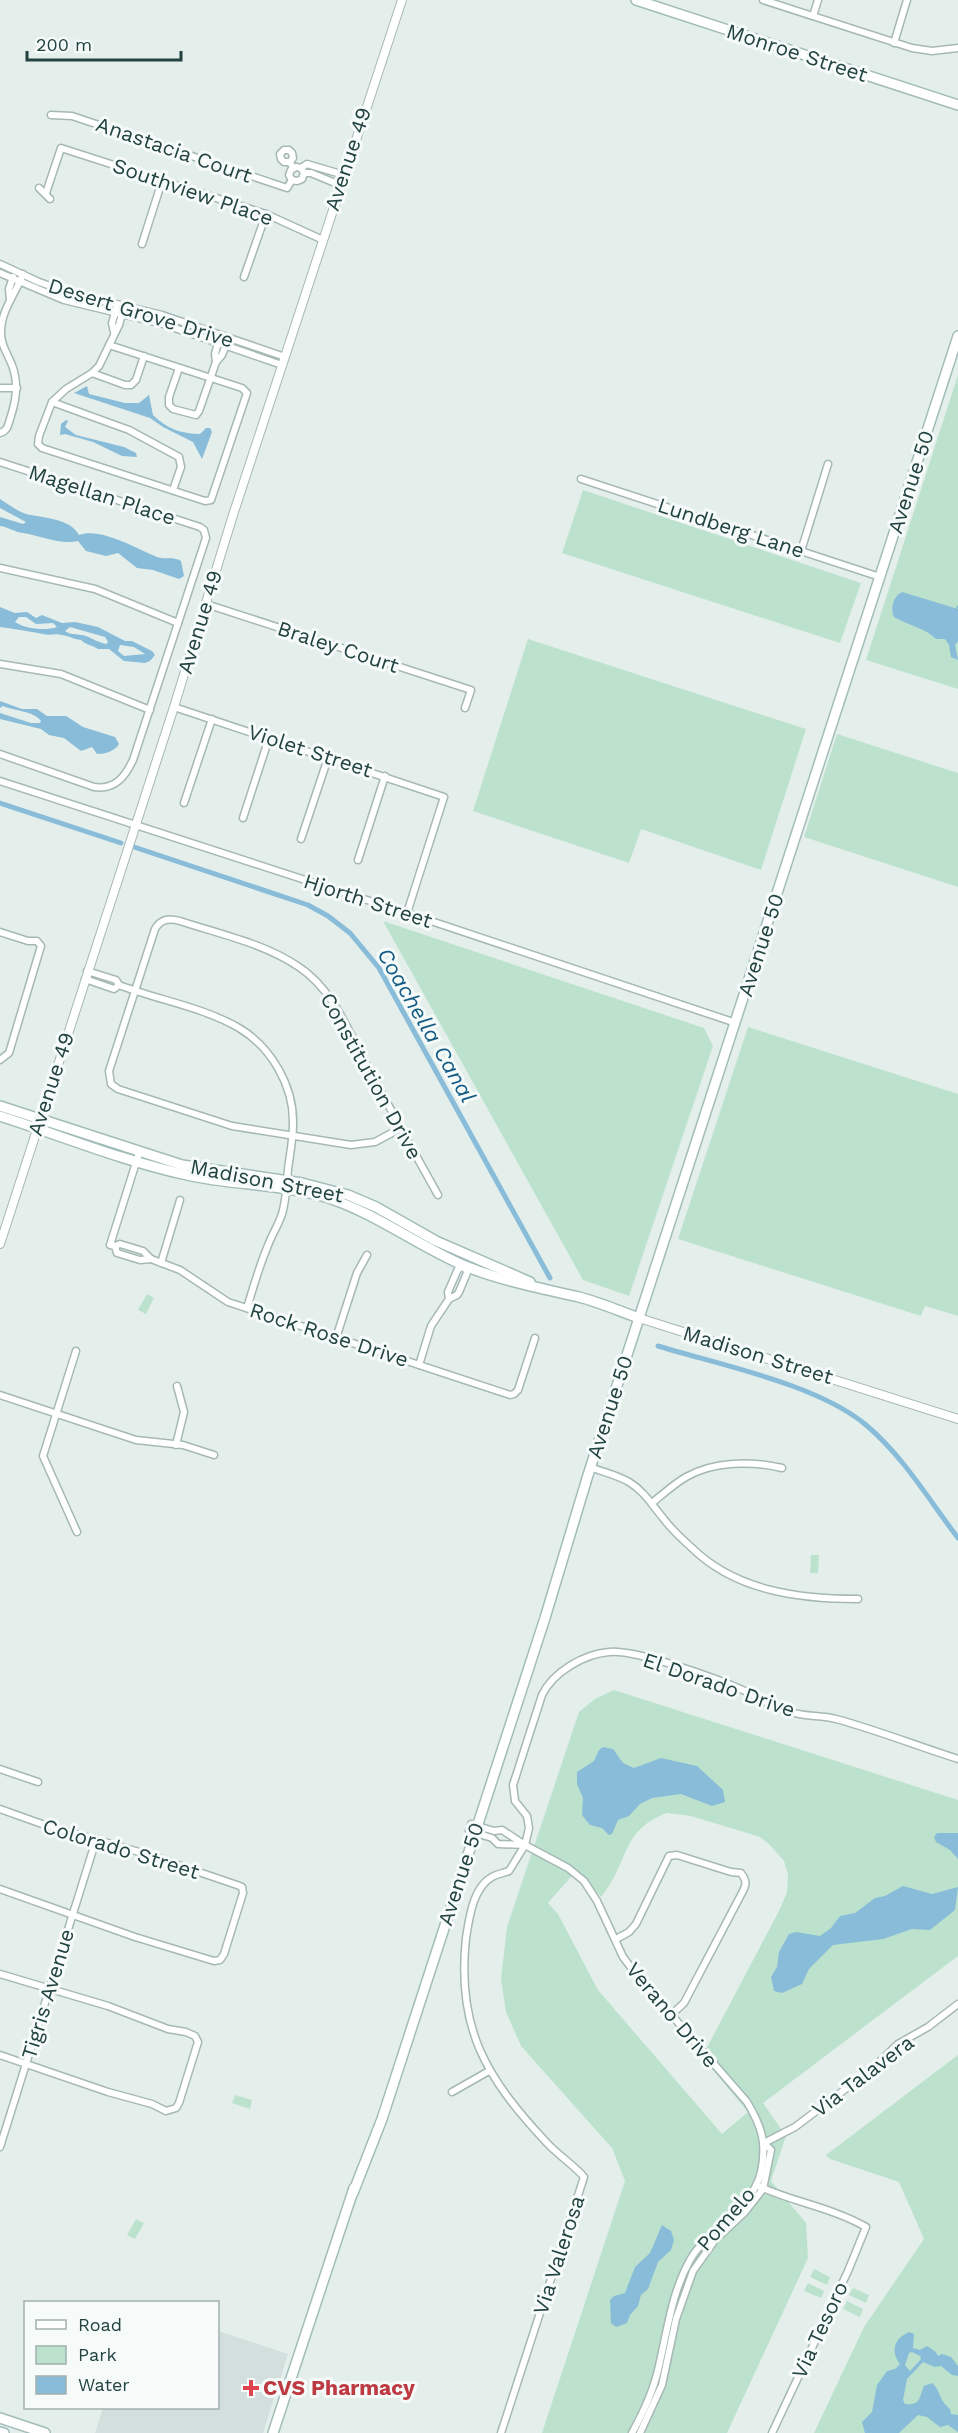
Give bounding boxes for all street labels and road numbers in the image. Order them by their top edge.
street label: Monroe Street [724,18,871,87]
street label: Avenue 49 [319,104,376,214]
street label: Anastacia Court [93,111,256,188]
street label: Southview Place [110,152,277,231]
street label: Desert Grove Drive [45,272,237,353]
street label: Avenue 50 [882,427,939,536]
street label: Magellan Place [26,459,179,530]
street label: Lundberg Lane [655,492,808,563]
street label: Avenue 49 [172,567,227,677]
street label: Braley Court [274,615,402,678]
street label: Violet Street [245,719,376,782]
street label: Hjorth Street [301,868,436,933]
street label: Avenue 50 [732,890,789,999]
street label: Constitution Drive [315,988,428,1163]
street label: Avenue 49 [22,1029,79,1139]
street label: Madison Street [188,1153,346,1208]
street label: Rock Rose Drive [247,1297,412,1372]
street label: Madison Street [680,1320,836,1389]
street label: Avenue 50 [581,1352,638,1461]
street label: El Dorado Drive [640,1647,799,1722]
street label: Colorado Street [40,1813,203,1884]
street label: Avenue 50 [432,1819,489,1928]
street label: Tigris Avenue [16,1926,79,2062]
street label: Verano Drive [621,1957,724,2072]
street label: Via Talavera [807,2029,919,2122]
street label: Pomelo [691,2182,760,2256]
street label: Via Valerosa [528,2192,590,2317]
street label: Via Tesoro [786,2277,853,2382]

